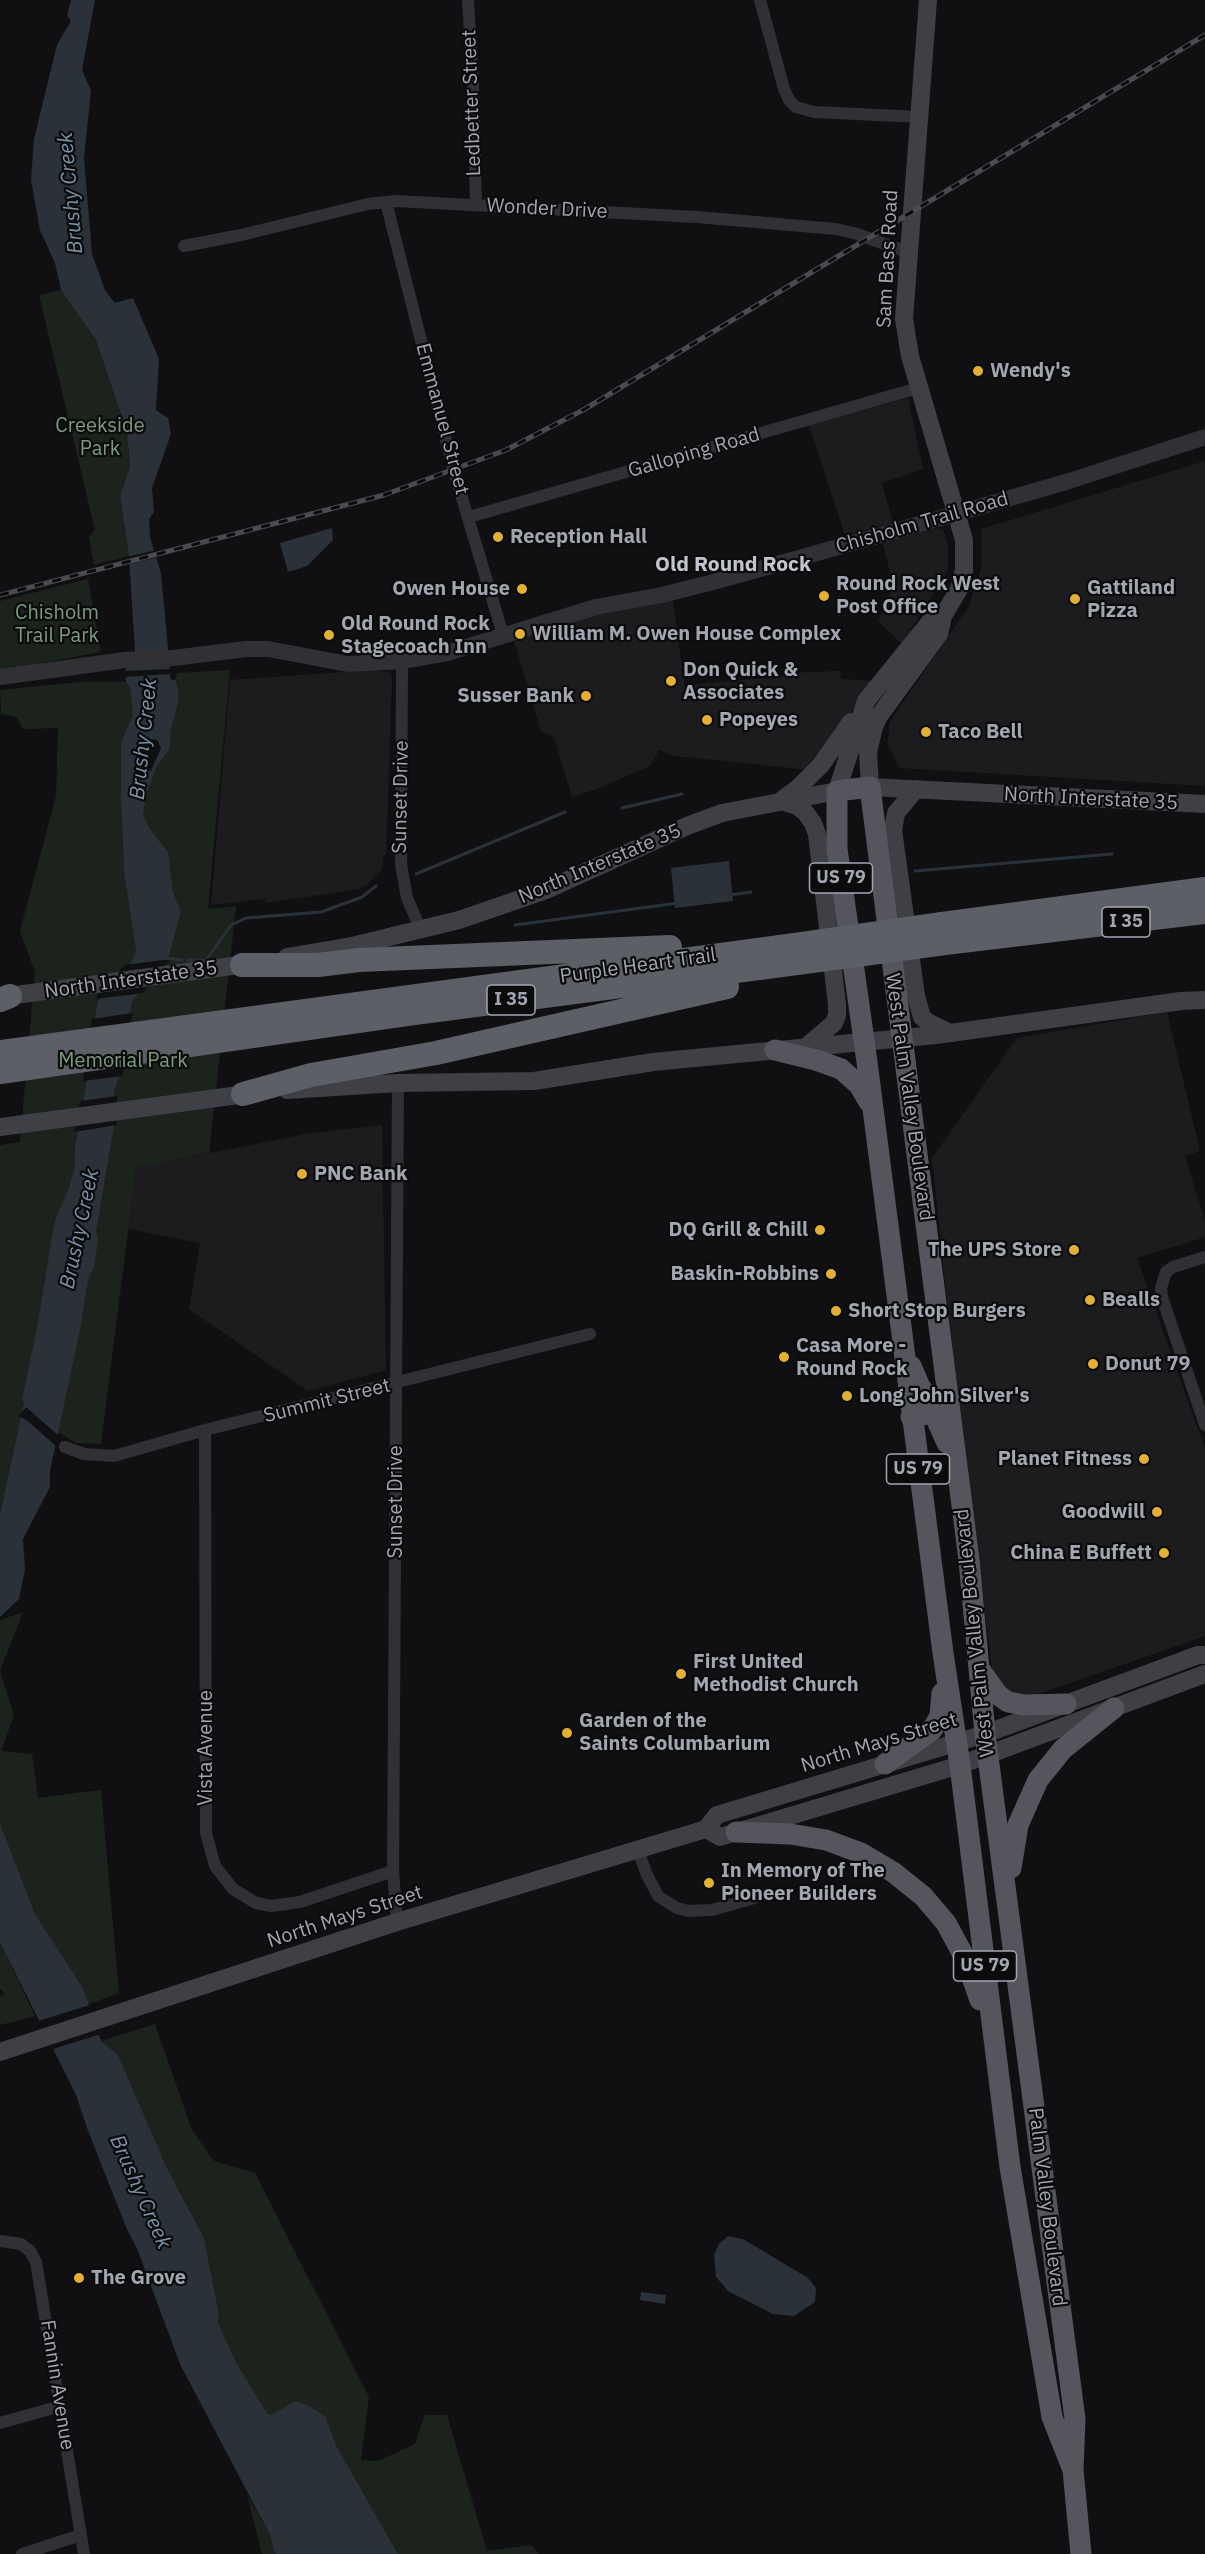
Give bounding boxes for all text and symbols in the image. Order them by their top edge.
street label: Ledbetter Street [457,29,487,177]
water label: Brushy Creek [53,131,89,255]
street label: Sam Bass Road [872,189,904,329]
street label: Wonder Drive [486,194,608,224]
street label: Emmanuel Street [410,341,474,497]
place label: Wendy's [990,359,1071,383]
marker: Wendy's [971,364,985,378]
park label: Creekside Park [55,414,145,461]
street label: Galloping Road [625,423,763,483]
street label: Chisholm Trail Road [833,487,1011,559]
place label: Reception Hall [510,525,647,549]
marker: Reception Hall [491,530,505,544]
district label: Old Round Rock [655,552,811,578]
place label: Round Rock West Post Office [836,572,1000,619]
place label: Gattiland Pizza [1087,576,1175,623]
place label: Owen House [392,577,510,601]
marker: Owen House [515,582,529,596]
marker: Round Rock West Post Office [817,589,831,603]
marker: Gattiland Pizza [1068,592,1082,606]
park label: Chisholm Trail Park [15,601,99,648]
place label: Old Round Rock Stagecoach Inn [341,612,490,659]
place label: William M. Owen House Complex [532,622,841,646]
marker: William M. Owen House Complex [513,627,527,641]
marker: Old Round Rock Stagecoach Inn [322,628,336,642]
place label: Don Quick & Associates [683,658,798,705]
marker: Don Quick & Associates [664,674,678,688]
water label: Brushy Creek [125,677,163,801]
place label: Susser Bank [457,684,574,708]
marker: Susser Bank [579,689,593,703]
place label: Popeyes [719,708,798,732]
marker: Popeyes [700,713,714,727]
place label: Taco Bell [938,720,1022,744]
marker: Taco Bell [919,725,933,739]
street label: Sunset Drive [388,740,414,854]
street label: North Interstate 35 [1003,782,1179,816]
street label: North Interstate 35 [515,819,685,909]
road number: US 79 [810,863,872,893]
road number: I 35 [1102,907,1150,937]
street label: Purple Heart Trail [558,943,718,989]
street label: North Interstate 35 [43,956,219,1004]
street label: West Palm Valley Boulevard [880,972,938,1222]
road number: I 35 [487,985,535,1015]
park label: Memorial Park [58,1049,188,1073]
place label: PNC Bank [314,1162,408,1186]
water label: Brushy Creek [55,1167,105,1291]
marker: PNC Bank [295,1167,309,1181]
place label: DQ Grill & Chill [668,1218,808,1242]
marker: DQ Grill & Chill [813,1223,827,1237]
place label: The UPS Store [928,1238,1062,1262]
marker: The UPS Store [1067,1243,1081,1257]
place label: Baskin-Robbins [670,1262,819,1286]
marker: Baskin-Robbins [824,1267,838,1281]
place label: Bealls [1102,1288,1160,1312]
marker: Bealls [1083,1293,1097,1307]
place label: Short Stop Burgers [848,1299,1026,1323]
marker: Short Stop Burgers [829,1304,843,1318]
place label: Casa More - Round Rock [796,1334,908,1381]
marker: Casa More - Round Rock [777,1350,791,1364]
place label: Donut 79 [1105,1352,1190,1376]
marker: Donut 79 [1086,1357,1100,1371]
street label: Summit Street [261,1374,393,1428]
place label: Long John Silver's [859,1384,1029,1408]
marker: Long John Silver's [840,1389,854,1403]
street label: Sunset Drive [384,1445,408,1559]
place label: Planet Fitness [998,1447,1132,1471]
marker: Planet Fitness [1137,1452,1151,1466]
road number: US 79 [886,1454,950,1484]
place label: Goodwill [1061,1500,1145,1524]
marker: Goodwill [1150,1505,1164,1519]
street label: West Palm Valley Boulevard [950,1508,1000,1758]
place label: China E Buffett [1010,1541,1152,1565]
marker: China E Buffett [1157,1546,1171,1560]
place label: First United Methodist Church [693,1650,859,1697]
marker: First United Methodist Church [674,1667,688,1681]
street label: Vista Avenue [194,1690,218,1806]
street label: North Mays Street [798,1708,960,1778]
place label: Garden of the Saints Columbarium [579,1709,770,1756]
marker: Garden of the Saints Columbarium [560,1726,574,1740]
place label: In Memory of The Pioneer Builders [721,1859,885,1906]
marker: In Memory of The Pioneer Builders [702,1876,716,1890]
street label: North Mays Street [264,1881,426,1953]
road number: US 79 [954,1951,1016,1981]
street label: Palm Valley Boulevard [1023,2106,1071,2308]
water label: Brushy Creek [104,2131,176,2253]
place label: The Grove [91,2266,186,2290]
marker: The Grove [72,2271,86,2285]
street label: Fannin Avenue [35,2318,79,2452]

